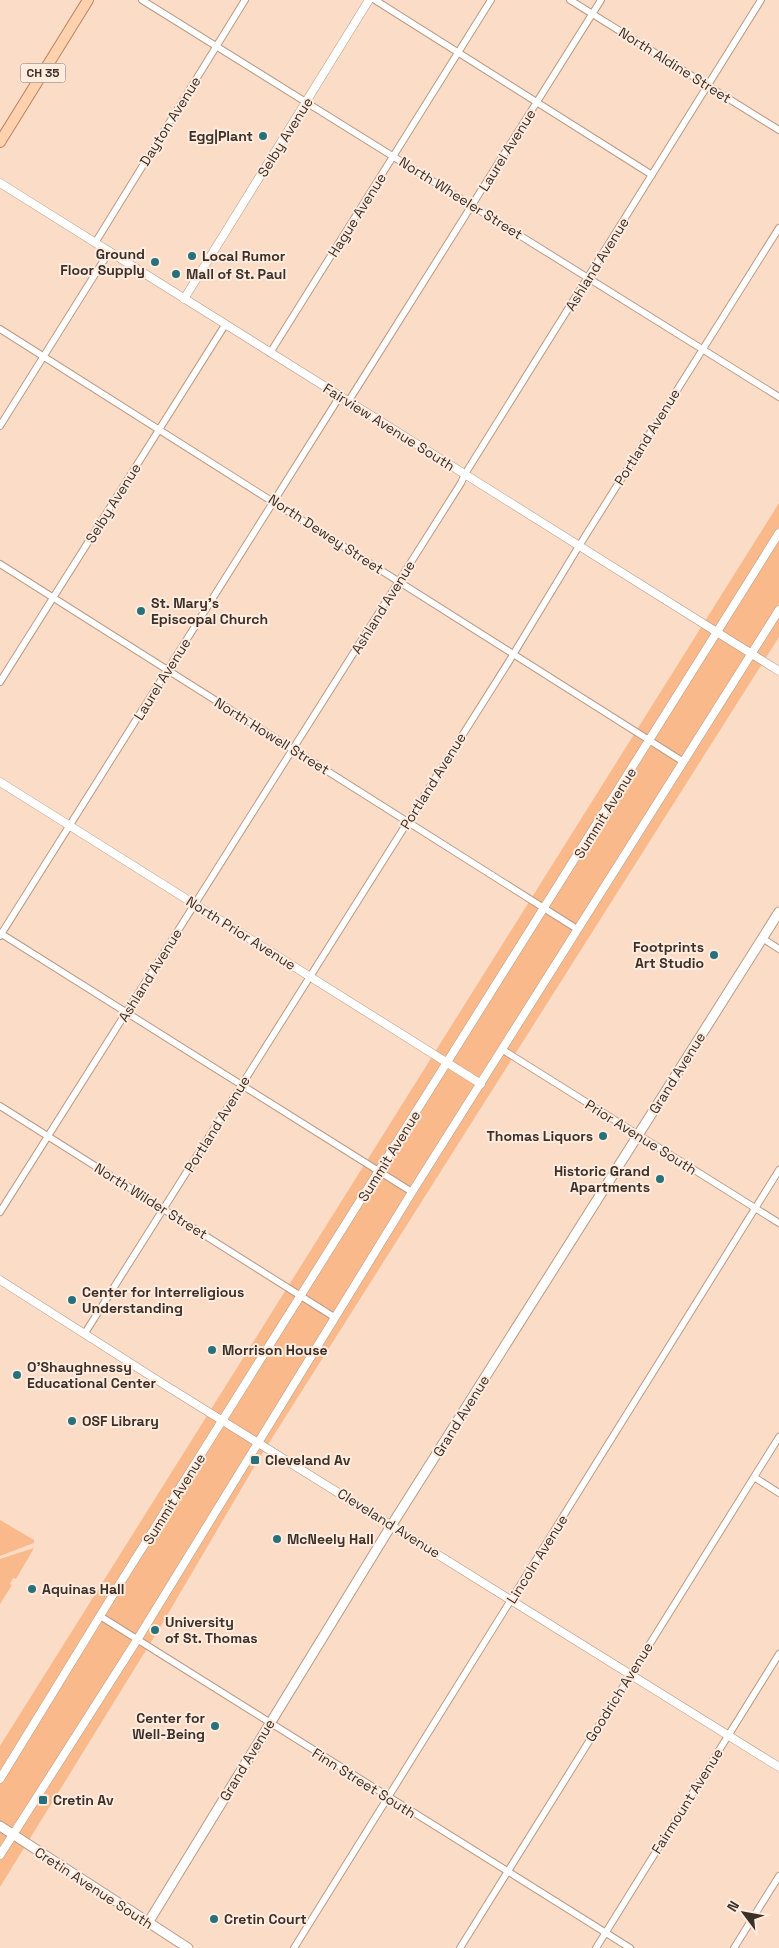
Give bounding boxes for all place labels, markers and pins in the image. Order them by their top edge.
place label: Egg|Plant [189,127,253,145]
marker: Egg|Plant [257,130,269,142]
place label: Ground Floor Supply [60,245,145,279]
place label: Local Rumor [202,247,286,265]
marker: Local Rumor [186,250,198,262]
marker: Ground Floor Supply [149,256,161,268]
place label: Mall of St. Paul [186,265,286,283]
marker: Mall of St. Paul [170,268,182,280]
place label: St. Mary's Episcopal Church [151,594,268,628]
marker: St. Mary's Episcopal Church [135,605,147,617]
place label: Footprints Art Studio [633,938,704,972]
marker: Footprints Art Studio [708,949,720,961]
place label: Thomas Liquors [487,1127,593,1145]
marker: Thomas Liquors [597,1130,609,1142]
place label: Historic Grand Apartments [554,1162,650,1196]
marker: Historic Grand Apartments [654,1173,666,1185]
place label: Center for Interreligious Understanding [82,1283,244,1317]
marker: Center for Interreligious Understanding [66,1294,78,1306]
place label: Morrison House [222,1341,328,1359]
marker: Morrison House [206,1344,218,1356]
place label: O'Shaughnessy Educational Center [27,1358,157,1392]
marker: O'Shaughnessy Educational Center [11,1369,23,1381]
place label: OSF Library [82,1412,159,1430]
marker: OSF Library [66,1415,78,1427]
place label: Cleveland Av [265,1451,351,1469]
marker: Cleveland Av [249,1454,261,1466]
place label: McNeely Hall [287,1530,374,1548]
marker: McNeely Hall [271,1533,283,1545]
place label: Aquinas Hall [42,1580,124,1598]
marker: Aquinas Hall [26,1583,38,1595]
place label: University of St. Thomas [165,1613,258,1647]
marker: University of St. Thomas [149,1624,161,1636]
place label: Center for Well-Being [132,1709,205,1743]
marker: Center for Well-Being [209,1720,221,1732]
place label: Cretin Av [53,1791,114,1809]
marker: Cretin Av [37,1794,49,1806]
place label: Cretin Court [224,1910,307,1928]
marker: Cretin Court [208,1913,220,1925]

